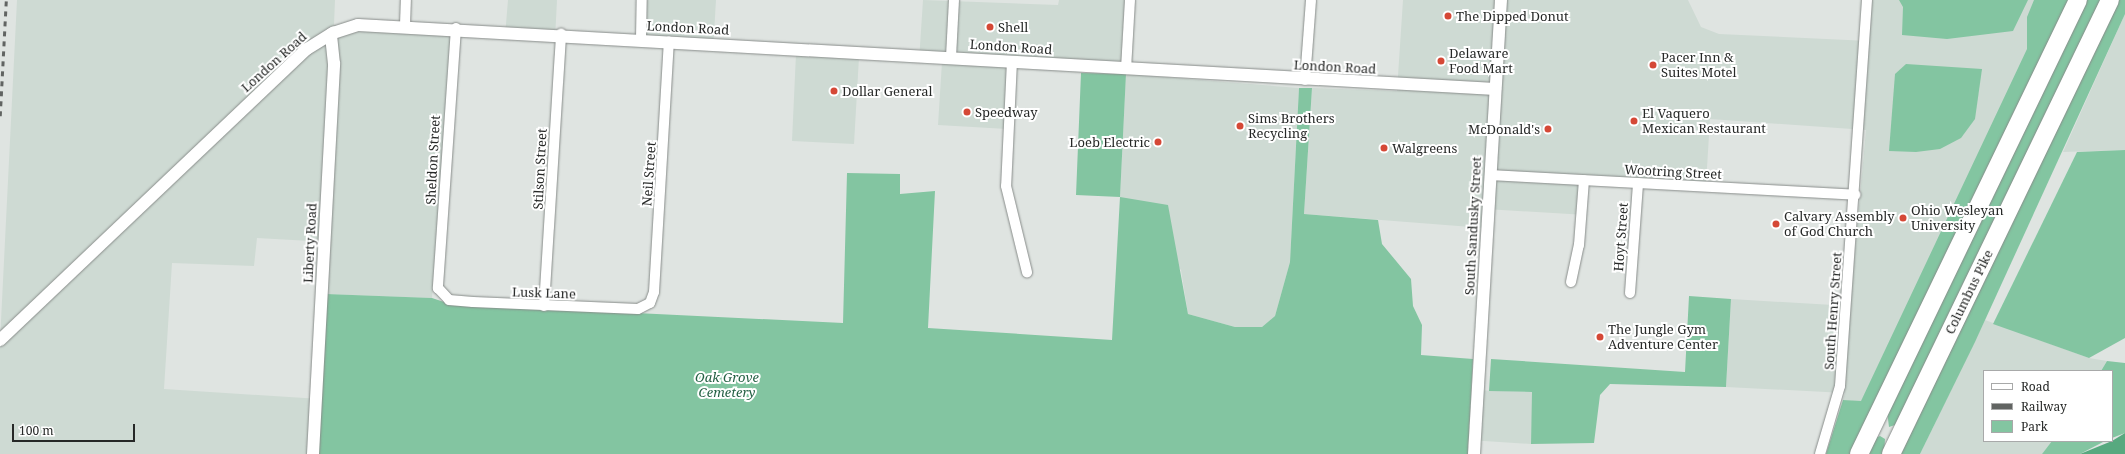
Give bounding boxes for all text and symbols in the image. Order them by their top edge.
place label: The Dipped Donut [1456,8,1569,24]
marker: The Dipped Donut [1443,11,1453,21]
street label: London Road [646,18,730,38]
place label: Shell [998,19,1028,35]
marker: Shell [985,22,995,32]
street label: London Road [238,29,310,95]
street label: London Road [969,36,1053,58]
place label: Delaware Food Mart [1449,46,1513,77]
place label: Pacer Inn & Suites Motel [1661,50,1737,81]
marker: Delaware Food Mart [1436,56,1446,66]
street label: London Road [1293,57,1377,77]
marker: Pacer Inn & Suites Motel [1648,60,1658,70]
place label: Dollar General [842,83,933,99]
marker: Dollar General [829,86,839,96]
place label: Speedway [975,104,1038,120]
place label: El Vaquero Mexican Restaurant [1642,106,1766,137]
marker: Speedway [962,107,972,117]
place label: Sims Brothers Recycling [1248,111,1335,142]
street label: Sheldon Street [423,115,443,205]
marker: El Vaquero Mexican Restaurant [1629,116,1639,126]
marker: Sims Brothers Recycling [1235,121,1245,131]
place label: McDonald's [1468,121,1540,137]
marker: McDonald's [1543,124,1553,134]
street label: Stilson Street [530,128,550,210]
place label: Loeb Electric [1069,134,1150,150]
marker: Loeb Electric [1153,137,1163,147]
place label: Walgreens [1392,140,1457,156]
street label: Neil Street [639,141,659,207]
marker: Walgreens [1379,143,1389,153]
street label: South Sandusky Street [1462,156,1484,296]
street label: Wootring Street [1624,162,1722,182]
street label: Hoyt Street [1611,202,1631,272]
street label: Liberty Road [300,203,320,283]
place label: Ohio Wesleyan University [1911,203,2004,234]
place label: Calvary Assembly of God Church [1784,209,1895,240]
marker: Ohio Wesleyan University [1898,213,1908,223]
marker: Calvary Assembly of God Church [1771,219,1781,229]
street label: Columbus Pike [1942,247,1996,337]
street label: South Henry Street [1821,252,1845,370]
street label: Lusk Lane [512,284,576,302]
place label: The Jungle Gym Adventure Center [1608,322,1718,353]
marker: The Jungle Gym Adventure Center [1595,332,1605,342]
park label: Oak Grove Cemetery [695,370,759,401]
legend [1983,370,2113,442]
text: Road [2021,378,2050,395]
text: Railway [2021,398,2067,415]
scale bar [14,416,137,442]
text: Park [2021,418,2048,435]
text: 100 m [19,422,54,439]

